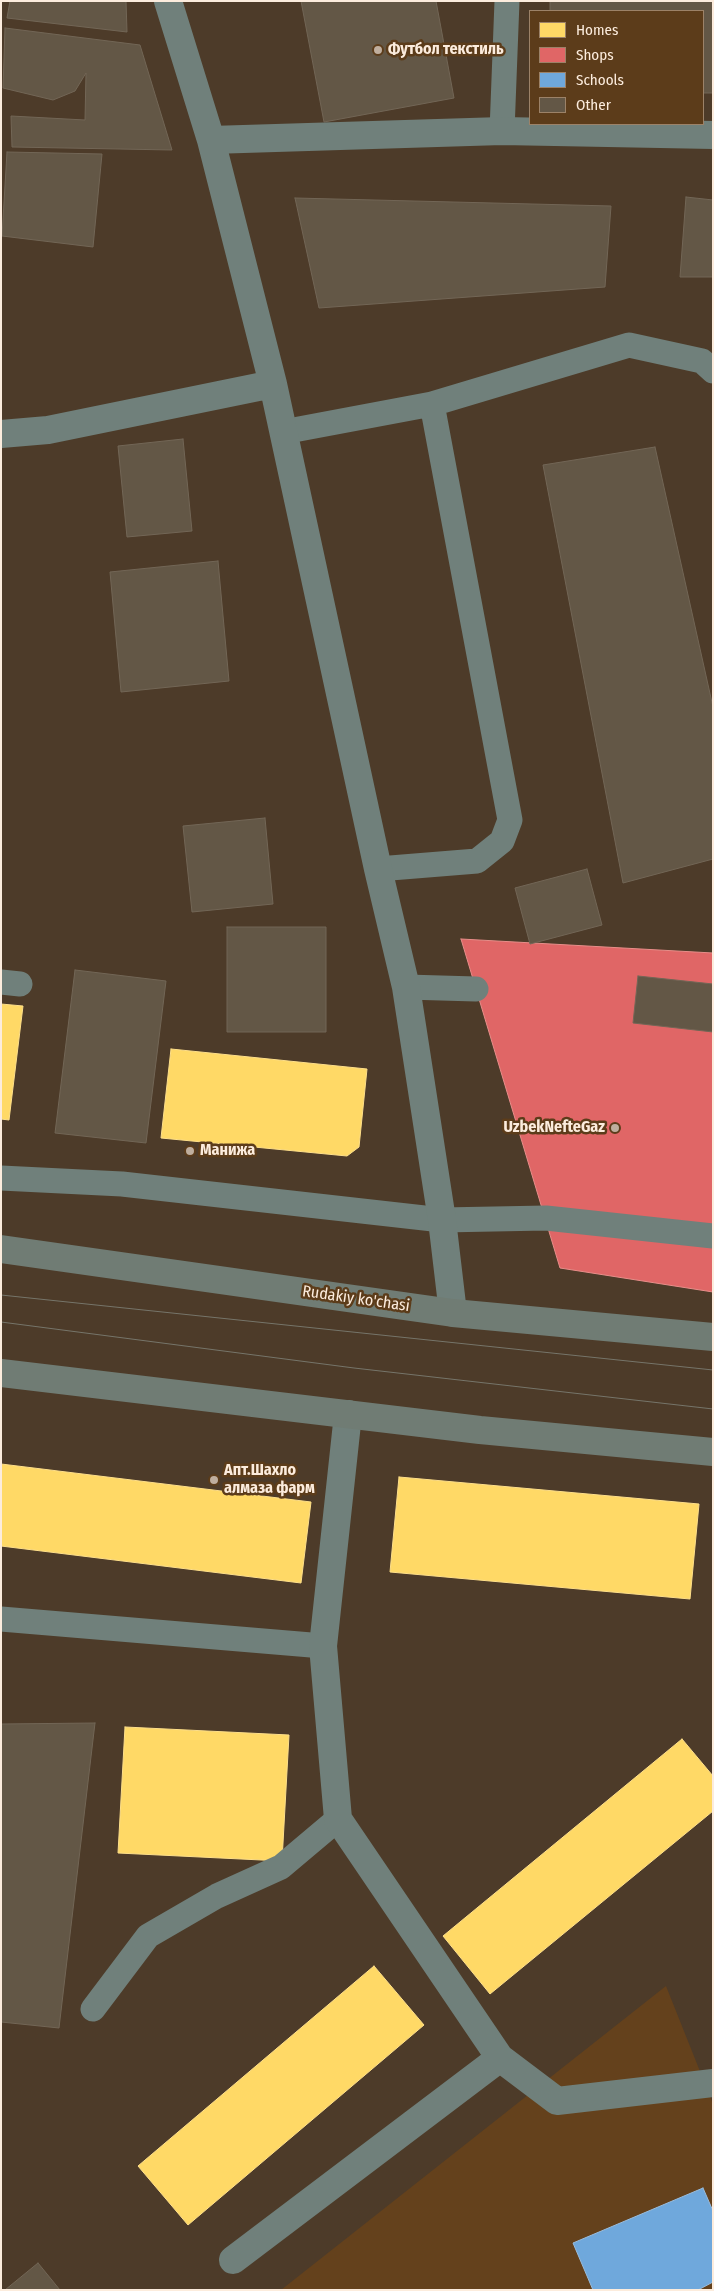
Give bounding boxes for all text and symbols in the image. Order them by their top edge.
legend [529,10,704,125]
text: Homes [576,21,618,39]
place label: Футбол текстиль [388,40,504,60]
marker: Футбол текстиль [372,44,384,56]
text: Shops [576,46,614,64]
text: Schools [576,71,624,89]
text: Other [576,96,611,114]
place label: UzbekNefteGaz [504,1118,605,1138]
marker: UzbekNefteGaz [609,1122,621,1134]
place label: Манижа [200,1141,255,1161]
marker: Манижа [184,1145,196,1157]
street label: Rudakiy ko'chasi [301,1282,411,1316]
place label: Апт.Шахло алмаза фарм [224,1461,315,1499]
marker: Апт.Шахло алмаза фарм [208,1474,220,1486]

